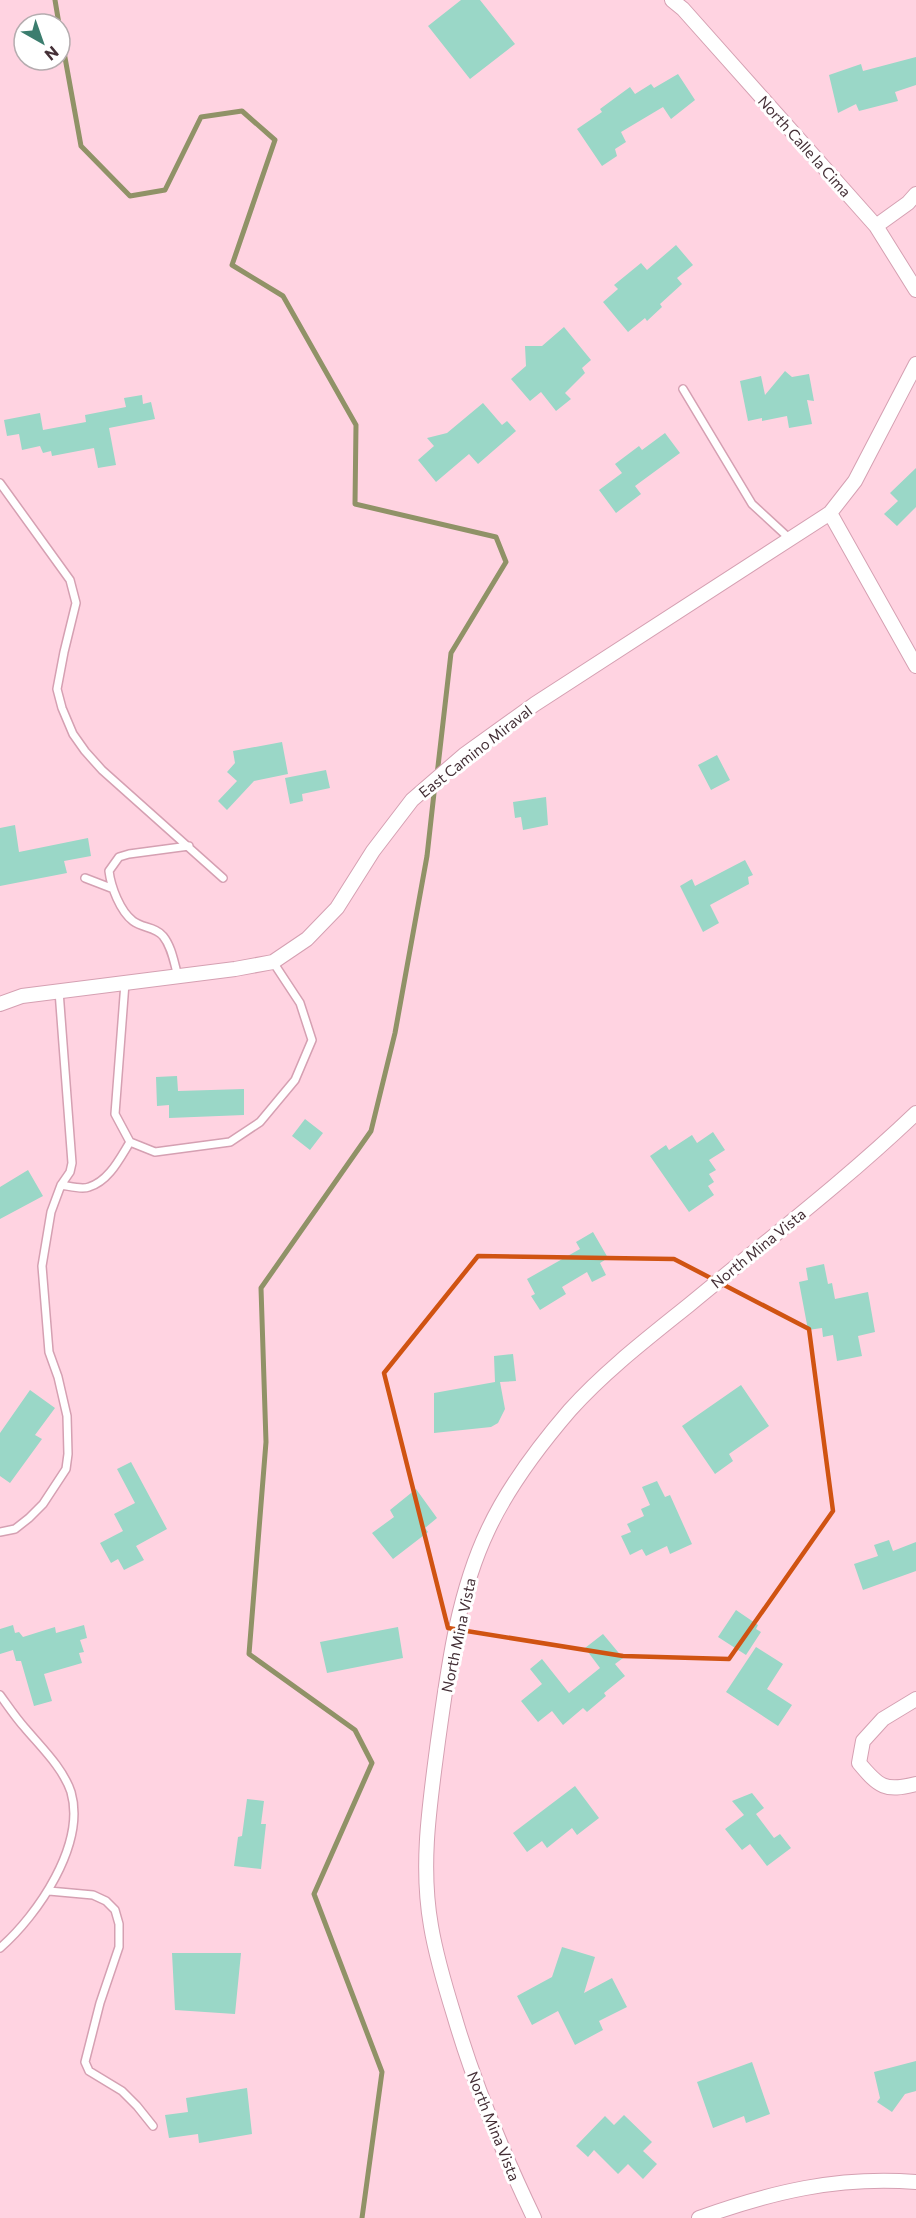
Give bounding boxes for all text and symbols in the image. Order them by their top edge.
north arrow [12,12,72,72]
text: N [41,43,63,65]
street label: North Calle la Cima [755,92,855,200]
street label: East Camino Miraval [415,701,535,801]
street label: North Mina Vista [707,1204,809,1292]
street label: North Mina Vista [437,1576,479,1694]
street label: North Mina Vista [464,2069,524,2183]

